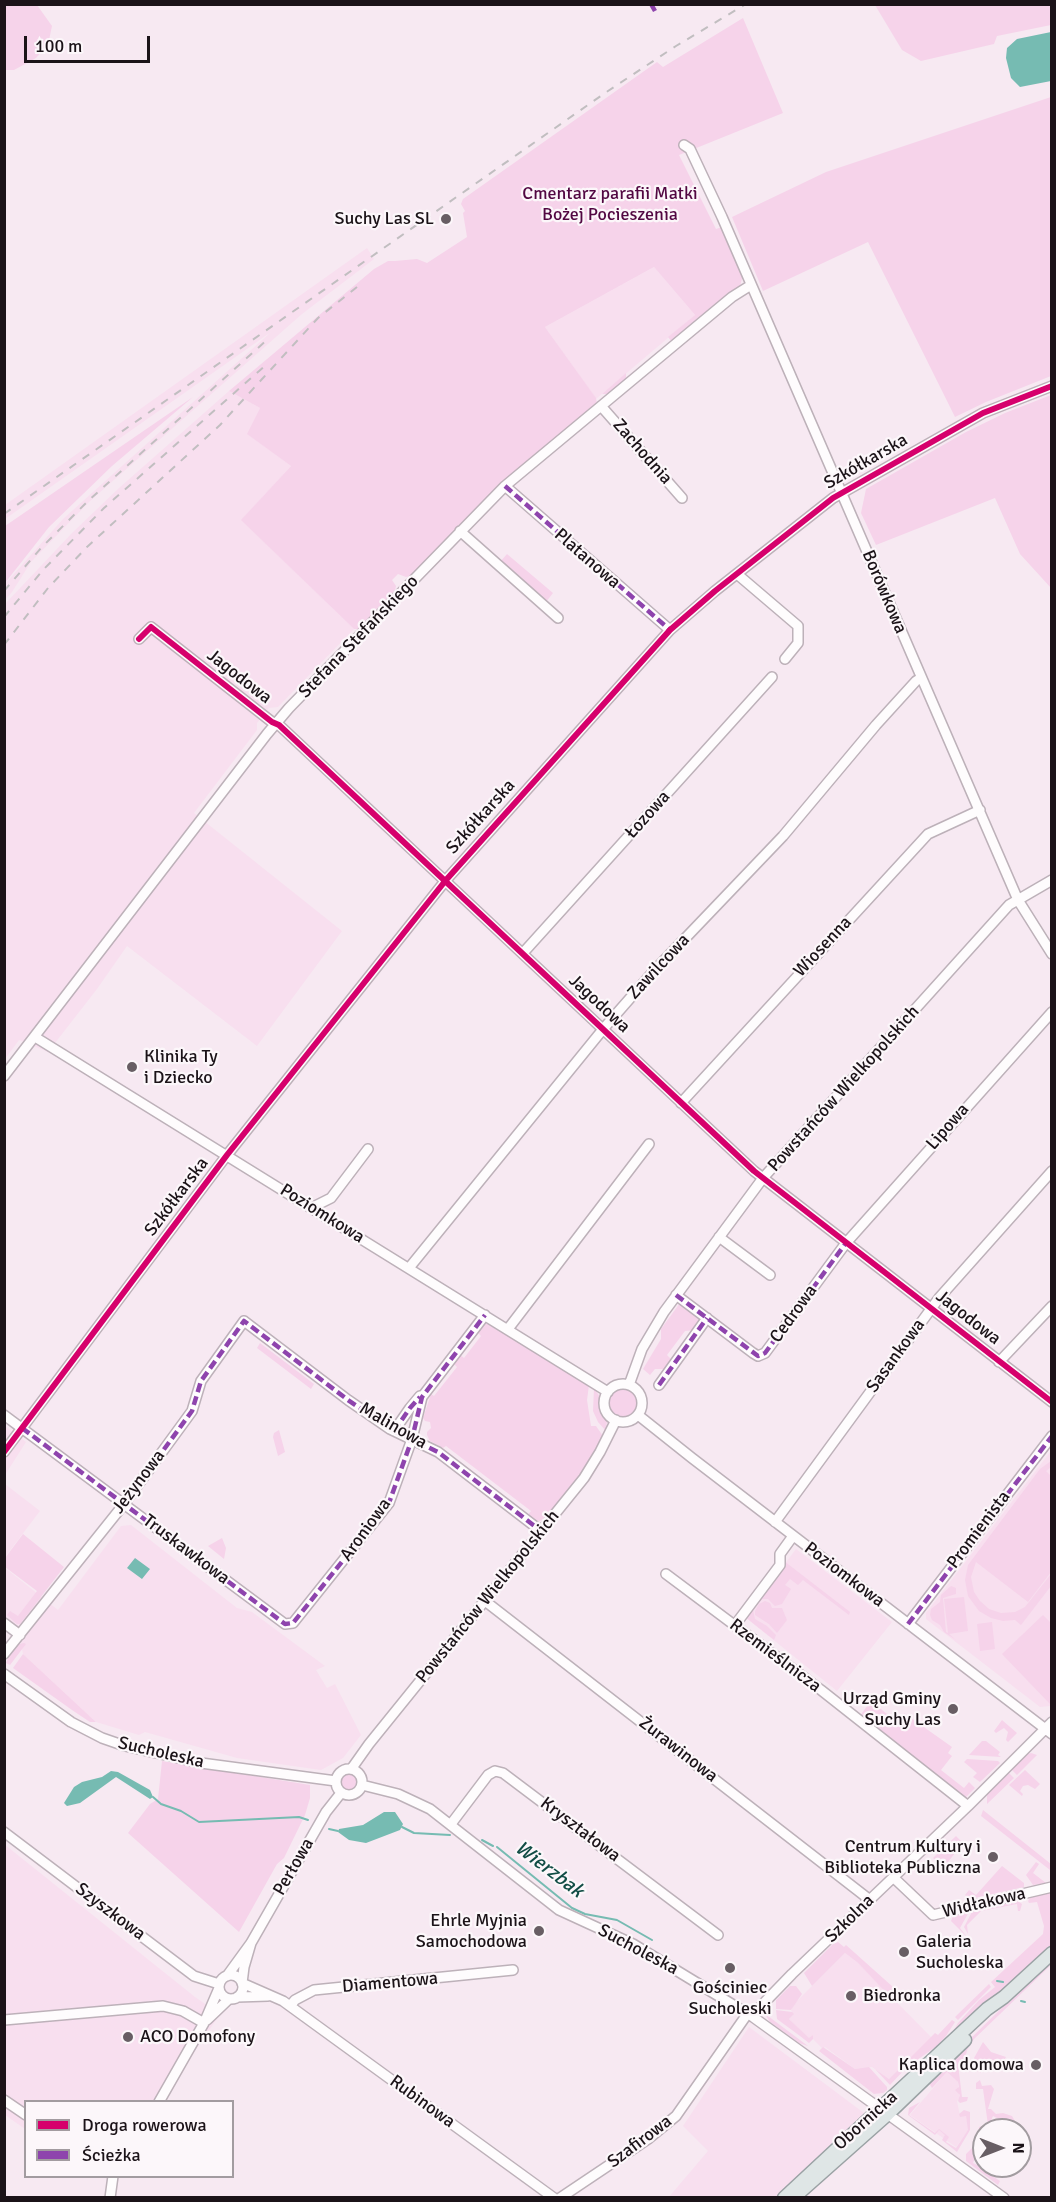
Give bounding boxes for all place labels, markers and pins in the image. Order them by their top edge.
place label: Suchy Las SL [334,208,434,230]
marker: Suchy Las SL [439,212,453,226]
place label: Klinika Ty i Dziecko [144,1046,218,1088]
marker: Klinika Ty i Dziecko [125,1060,139,1074]
place label: Urząd Gminy Suchy Las [843,1688,941,1730]
marker: Urząd Gminy Suchy Las [946,1702,960,1716]
place label: Centrum Kultury i Biblioteka Publiczna [824,1836,981,1878]
marker: Centrum Kultury i Biblioteka Publiczna [986,1850,1000,1864]
place label: Ehrle Myjnia Samochodowa [416,1910,527,1952]
marker: Ehrle Myjnia Samochodowa [532,1924,546,1938]
place label: Galeria Sucholeska [916,1931,1004,1974]
marker: Galeria Sucholeska [897,1945,911,1959]
marker: Gościniec Sucholeski [723,1961,737,1975]
place label: Gościniec Sucholeski [688,1977,772,2020]
place label: Biedronka [863,1985,941,2007]
marker: Biedronka [844,1989,858,2003]
place label: ACO Domofony [140,2026,255,2048]
marker: ACO Domofony [121,2030,135,2044]
place label: Kaplica domowa [899,2054,1024,2076]
marker: Kaplica domowa [1029,2058,1043,2072]

